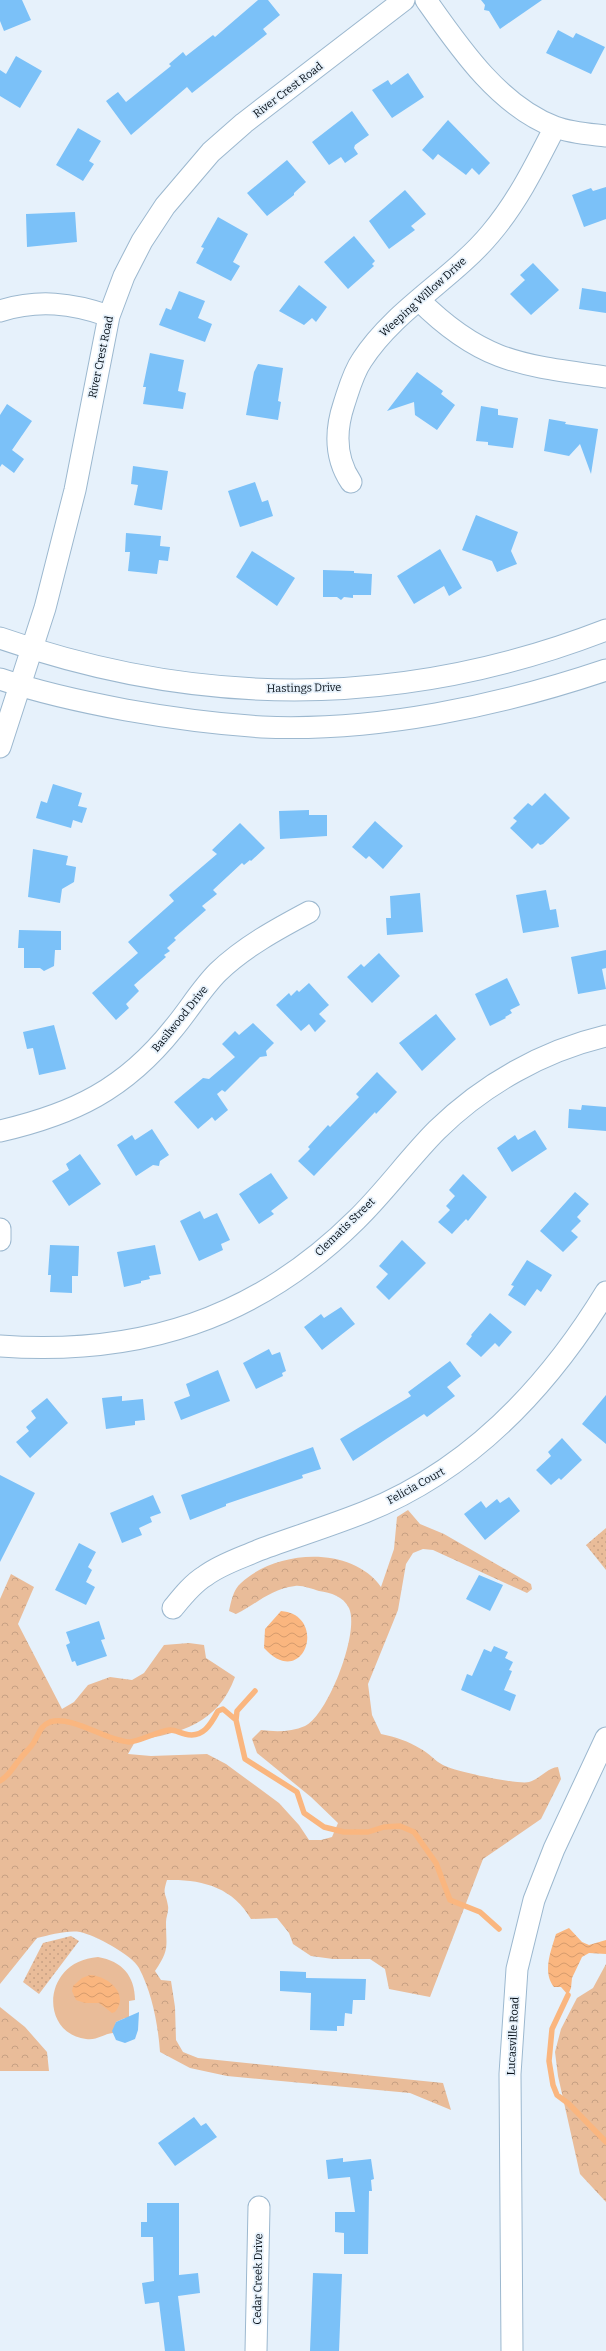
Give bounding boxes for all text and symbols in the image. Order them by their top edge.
street label: River Crest Road [251,59,326,120]
street label: Weeping Willow Drive [377,255,469,339]
street label: River Crest Road [86,314,116,399]
street label: Hastings Drive [267,681,341,695]
street label: Basilwood Drive [149,983,211,1055]
street label: Clematis Street [312,1195,378,1259]
street label: Felicia Court [385,1465,447,1507]
street label: Lucasville Road [504,1996,522,2076]
street label: Cedar Creek Drive [251,2233,265,2325]

